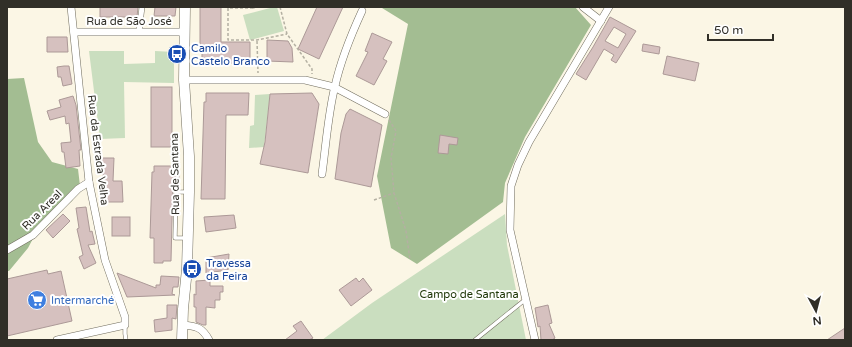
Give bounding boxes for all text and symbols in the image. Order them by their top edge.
street label: Rua de São José [86,15,172,28]
scale bar [708,16,773,42]
text: 50 m [714,23,743,37]
place label: Camilo Castelo Branco [191,42,270,68]
bus stop icon: Camilo Castelo Branco [166,43,188,65]
street label: Rua da Estrada Velha [85,94,111,206]
street label: Rua de Santana [168,133,182,215]
street label: Rua Areal [19,187,65,233]
place label: Travessa da Feira [206,257,251,283]
bus stop icon: Travessa da Feira [181,258,203,280]
park label: Campo de Santana [419,288,519,301]
supermarket icon: Intermarché [26,289,48,311]
north arrow [796,291,836,331]
place label: Intermarché [51,294,114,307]
text: N [812,313,822,327]

